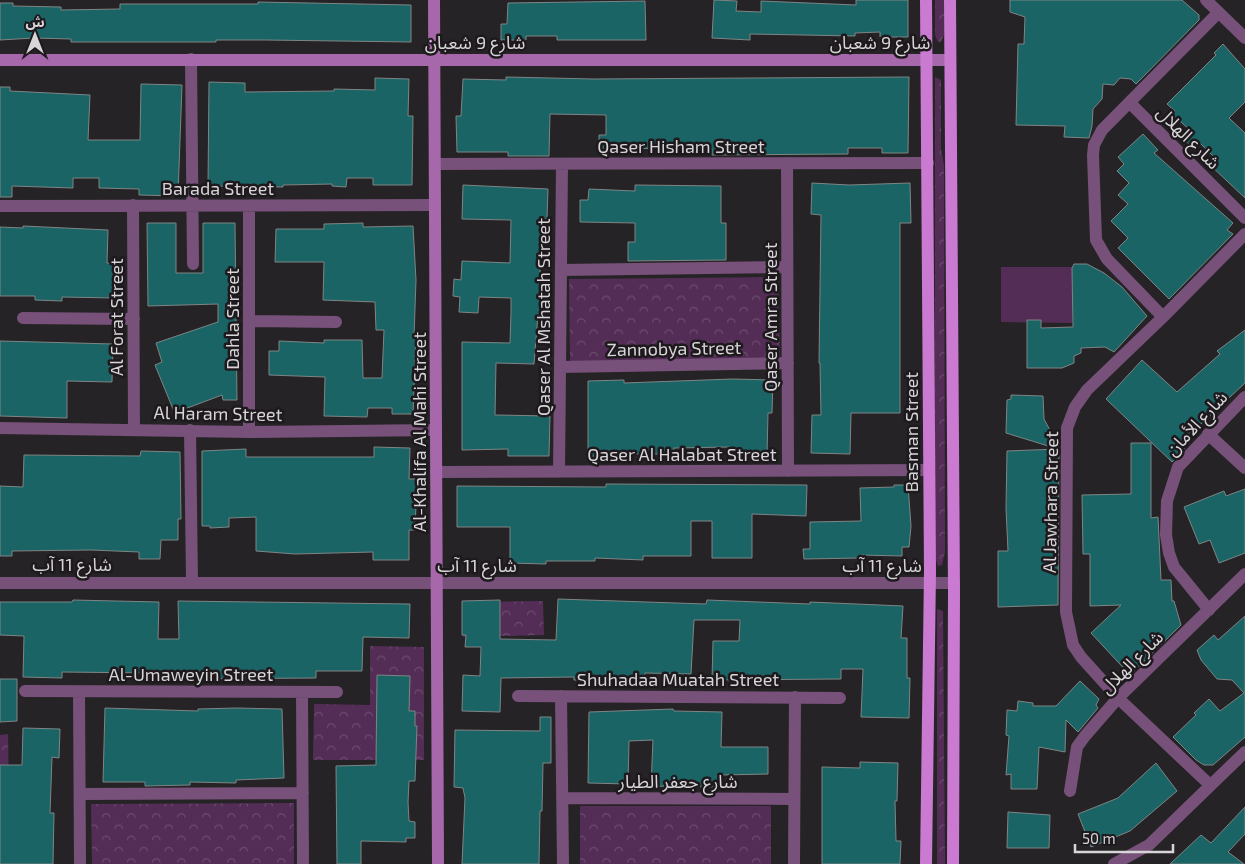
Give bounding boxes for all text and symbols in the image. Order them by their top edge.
north arrow [10,10,60,60]
text: ش [25,13,45,30]
street label: شارع 9 شعبان [425,31,525,57]
street label: شارع 9 شعبان [830,31,930,57]
street label: شارع الهلال [1150,101,1225,176]
street label: Qaser Hisham Street [597,135,765,157]
street label: Barada Street [162,177,274,199]
street label: Qaser Al Mshatah Street [532,218,554,416]
street label: Qaser Amra Street [759,242,781,392]
street label: Al Forat Street [105,258,127,376]
street label: Dahla Street [221,268,243,370]
street label: Al-Khalifa Al Mahi Street [408,332,430,532]
street label: Zannobya Street [606,336,742,360]
street label: Basman Street [900,372,922,492]
street label: شارع الأمان [1160,386,1235,463]
street label: Al Haram Street [153,401,283,425]
street label: Al Jawhara Street [1038,431,1062,573]
street label: Qaser Al Halabat Street [587,443,777,465]
street label: شارع 11 آب [32,553,112,579]
street label: شارع 11 آب [437,554,517,580]
street label: شارع 11 آب [842,554,922,580]
street label: شارع الهلال [1095,626,1170,701]
street label: Al-Umaweyin Street [109,663,274,685]
street label: Shuhadaa Muatah Street [577,668,779,690]
street label: شارع جعفر الطيار [617,770,738,796]
scale bar [1075,822,1172,854]
text: 50 m [1082,829,1116,847]

